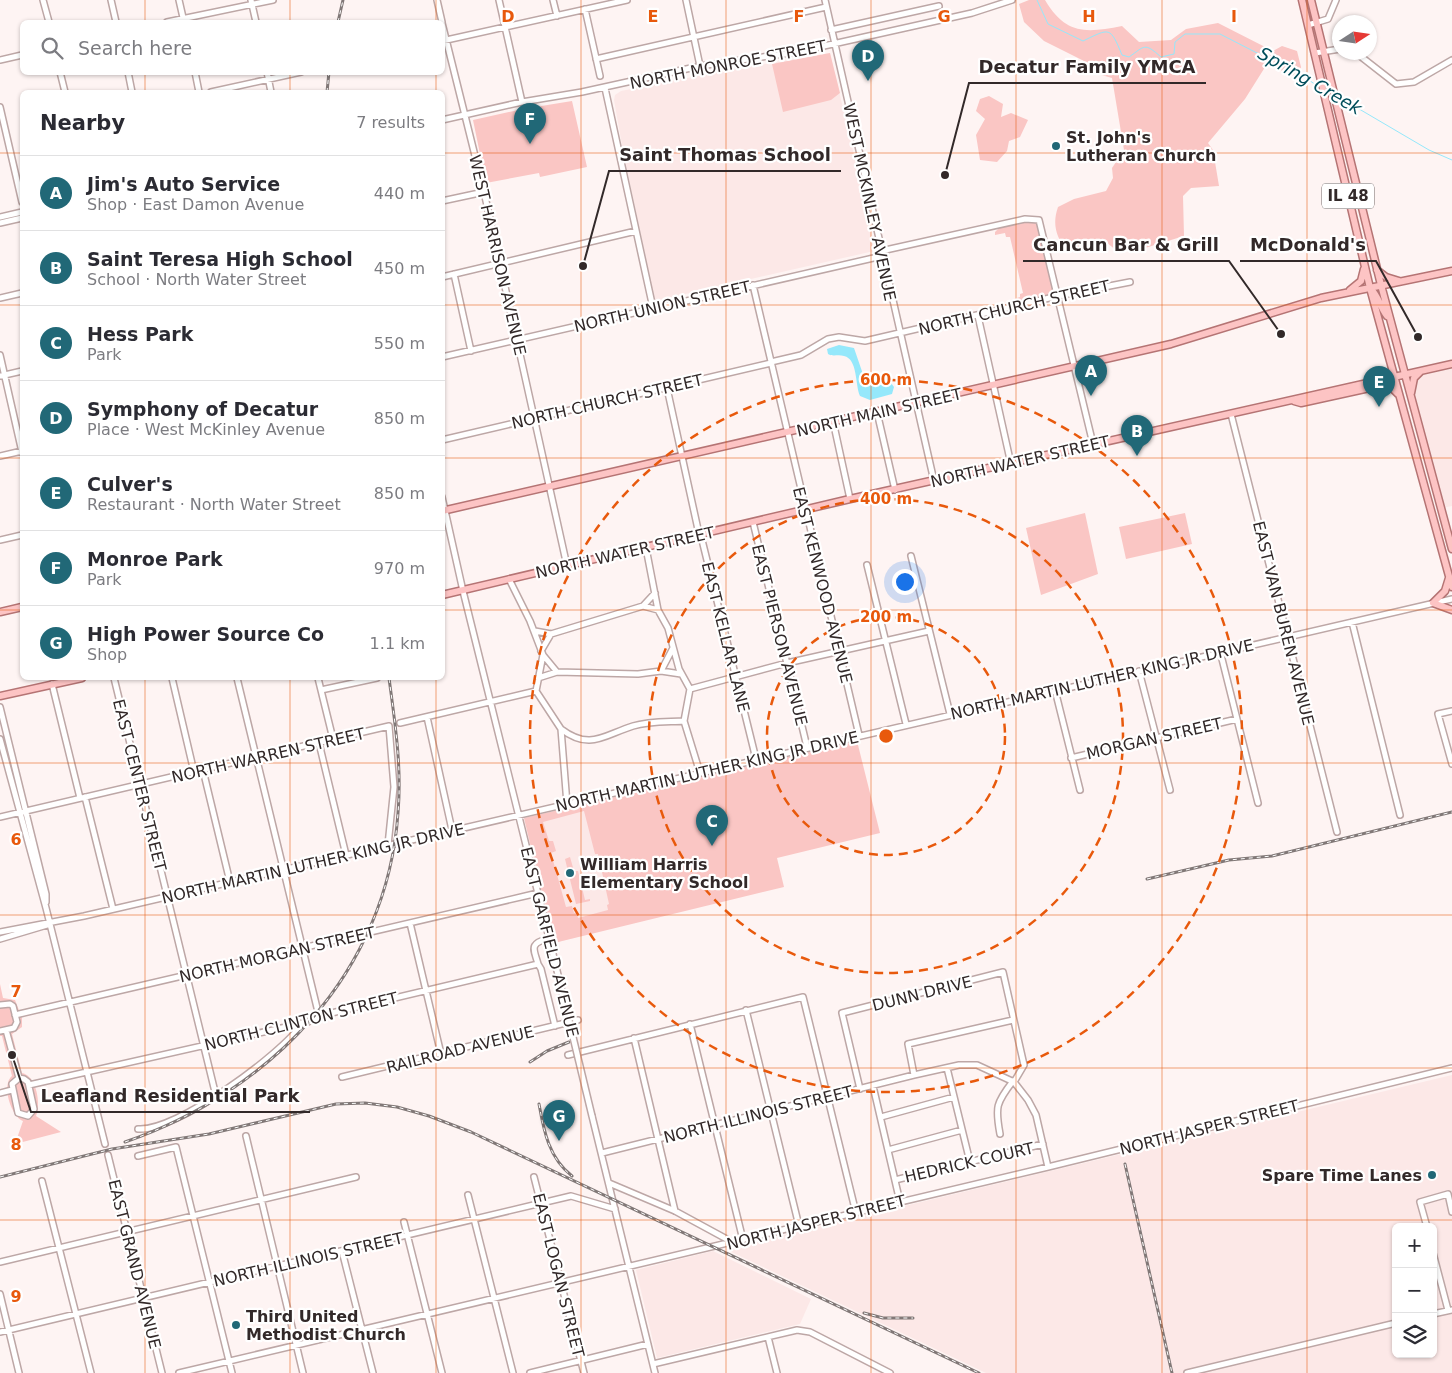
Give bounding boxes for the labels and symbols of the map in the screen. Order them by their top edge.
text: D [501,7,515,26]
text: E [648,7,658,26]
text: F [794,7,804,26]
text: G [937,7,951,26]
text: H [1082,7,1096,26]
text: I [1231,7,1237,26]
north arrow [1332,15,1377,60]
street label: NORTH MONROE STREET [628,36,828,93]
pin: D [852,40,884,81]
water label: Spring Creek [1255,42,1367,120]
callout: Decatur Family YMCA [969,50,1206,83]
text: Decatur Family YMCA [978,56,1196,77]
street label: WEST MCKINLEY AVENUE [839,101,900,303]
pin: F [514,103,546,144]
place label: St. John's Lutheran Church [1066,128,1216,165]
callout: Saint Thomas School [609,138,841,171]
marker: St. John's Lutheran Church [1050,140,1062,152]
text: Saint Thomas School [619,144,831,165]
street label: WEST HARRISON AVENUE [465,153,530,357]
road number: IL 48 [1322,184,1374,208]
callout: Cancun Bar & Grill [1023,228,1229,261]
callout: McDonald's [1240,228,1376,261]
text: Cancun Bar & Grill [1033,234,1219,255]
text: McDonald's [1250,234,1366,255]
street label: NORTH CHURCH STREET [917,276,1112,339]
street label: NORTH UNION STREET [572,277,752,336]
pin: A [1075,355,1107,396]
pin: E [1363,366,1395,407]
street label: NORTH CHURCH STREET [510,370,705,433]
text: 600 m [860,371,912,389]
street label: NORTH MAIN STREET [795,384,964,441]
pin: B [1121,415,1153,456]
street label: NORTH WATER STREET [929,432,1112,491]
street label: EAST KENWOOD AVENUE [789,485,856,685]
text: 400 m [860,490,912,508]
street label: EAST VAN BUREN AVENUE [1249,519,1318,727]
street label: NORTH WATER STREET [534,523,717,582]
street label: EAST PIERSON AVENUE [748,542,811,728]
street label: EAST KELLAR LANE [698,560,753,714]
your location [892,569,918,595]
text: 200 m [860,608,912,626]
street label: NORTH MARTIN LUTHER KING JR DRIVE [949,635,1255,724]
street label: EAST CENTER STREET [109,697,170,873]
street label: MORGAN STREET [1084,714,1224,763]
street label: NORTH WARREN STREET [170,724,367,787]
street label: NORTH MARTIN LUTHER KING JR DRIVE [554,727,860,816]
centre of rings [877,727,895,745]
pin: C [696,805,728,846]
street label: NORTH MARTIN LUTHER KING JR DRIVE [160,819,466,908]
text: 6 [10,830,22,849]
street label: EAST GARFIELD AVENUE [517,845,582,1039]
place label: William Harris Elementary School [580,855,748,892]
marker: William Harris Elementary School [564,867,576,879]
street label: NORTH MORGAN STREET [177,923,377,986]
street label: DUNN DRIVE [870,972,974,1015]
text: 7 [10,982,22,1001]
street label: NORTH CLINTON STREET [202,988,400,1055]
street label: RAILROAD AVENUE [384,1022,536,1077]
callout: Leafland Residential Park [31,1079,310,1112]
street label: NORTH ILLINOIS STREET [662,1082,855,1147]
text: Leafland Residential Park [40,1085,301,1106]
street label: NORTH JASPER STREET [1118,1096,1301,1159]
pin: G [543,1100,575,1141]
text: 8 [10,1135,22,1154]
street label: HEDRICK COURT [903,1138,1036,1187]
place label: Spare Time Lanes [1262,1166,1422,1185]
marker: Spare Time Lanes [1426,1169,1438,1181]
street label: EAST GRAND AVENUE [104,1177,165,1351]
street label: EAST LOGAN STREET [529,1191,588,1359]
street label: NORTH JASPER STREET [725,1191,908,1254]
street label: NORTH ILLINOIS STREET [211,1228,405,1291]
text: 9 [10,1287,22,1306]
place label: Third United Methodist Church [246,1307,406,1344]
marker: Third United Methodist Church [230,1319,242,1331]

